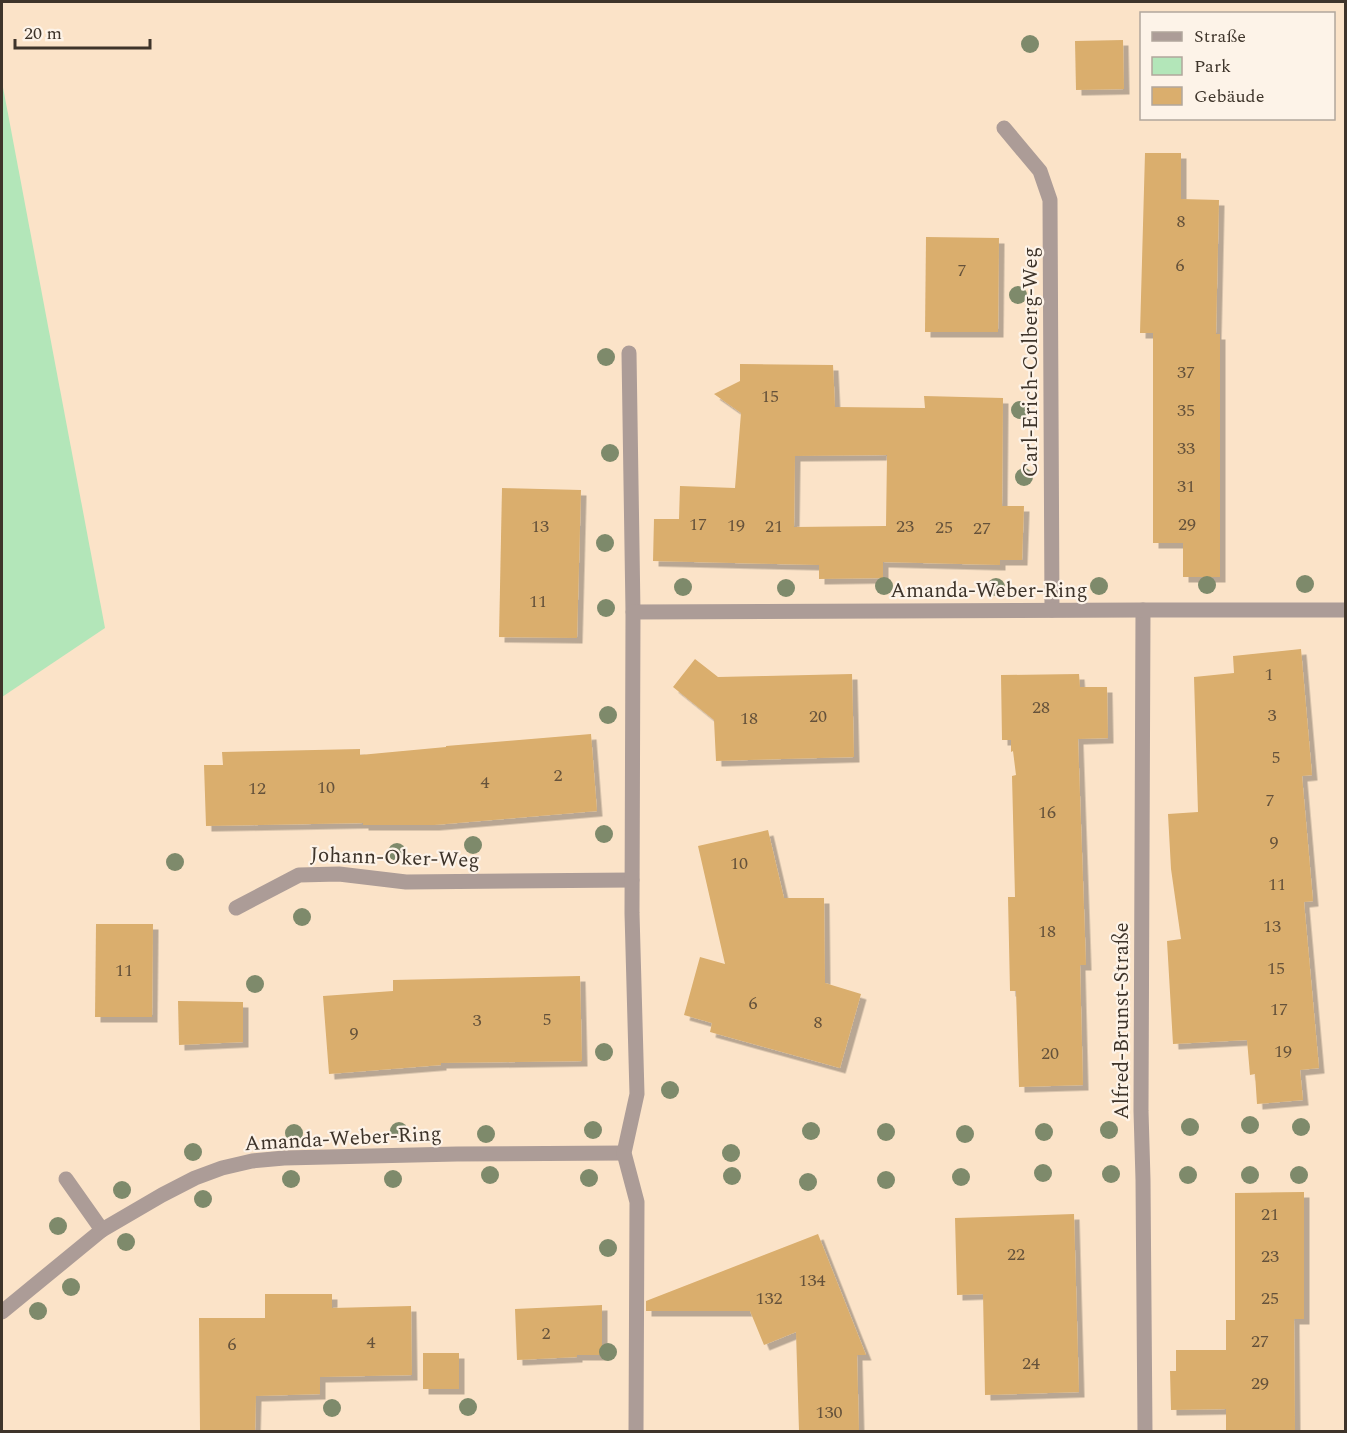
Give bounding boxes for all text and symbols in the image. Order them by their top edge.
scale bar [15,12,150,50]
legend [1140,12,1335,120]
text: 20 m [24,20,62,47]
text: Straße [1194,23,1246,50]
text: Park [1194,53,1231,80]
text: Gebäude [1194,83,1264,110]
house number: 8 [1177,208,1186,235]
street label: Carl-Erich-Colberg-Weg [1015,247,1047,477]
house number: 6 [1176,252,1185,279]
house number: 7 [958,257,967,284]
house number: 37 [1177,359,1195,386]
house number: 15 [761,383,779,410]
house number: 35 [1177,397,1195,424]
house number: 33 [1177,435,1195,462]
house number: 31 [1177,473,1195,500]
house number: 17 [689,511,707,538]
house number: 29 [1178,511,1196,538]
house number: 19 [727,512,745,539]
house number: 13 [531,513,549,540]
house number: 21 [765,513,783,540]
house number: 23 [896,513,914,540]
house number: 25 [935,514,953,541]
house number: 27 [973,515,991,542]
street label: Amanda-Weber-Ring [890,575,1088,607]
house number: 11 [529,588,547,615]
house number: 1 [1265,661,1274,688]
house number: 28 [1032,694,1050,721]
house number: 3 [1268,702,1277,729]
house number: 20 [809,703,827,730]
house number: 18 [740,705,758,732]
house number: 5 [1272,744,1281,771]
house number: 2 [554,762,563,789]
house number: 4 [481,769,490,796]
house number: 10 [317,774,335,801]
house number: 12 [248,775,266,802]
house number: 7 [1266,787,1275,814]
house number: 16 [1038,799,1056,826]
house number: 9 [1270,829,1279,856]
street label: Johann-Oker-Weg [310,839,480,877]
house number: 10 [730,850,748,877]
house number: 11 [1268,871,1286,898]
house number: 13 [1263,913,1281,940]
house number: 18 [1038,918,1056,945]
street label: Alfred-Brunst-Straße [1106,922,1138,1120]
house number: 15 [1267,955,1285,982]
house number: 11 [115,957,133,984]
house number: 6 [749,990,758,1017]
house number: 17 [1270,996,1288,1023]
house number: 5 [543,1006,552,1033]
house number: 3 [473,1007,482,1034]
house number: 8 [814,1009,823,1036]
house number: 9 [350,1020,359,1047]
house number: 19 [1274,1038,1292,1065]
house number: 20 [1041,1040,1059,1067]
street label: Amanda-Weber-Ring [244,1118,443,1160]
house number: 21 [1261,1201,1279,1228]
house number: 22 [1007,1241,1025,1268]
house number: 23 [1261,1243,1279,1270]
house number: 134 [799,1267,826,1294]
house number: 132 [756,1285,783,1312]
house number: 25 [1261,1285,1279,1312]
house number: 2 [542,1320,551,1347]
house number: 27 [1251,1328,1269,1355]
house number: 4 [367,1329,376,1356]
house number: 6 [228,1331,237,1358]
house number: 24 [1022,1350,1040,1377]
house number: 29 [1251,1370,1269,1397]
house number: 130 [816,1399,843,1426]

